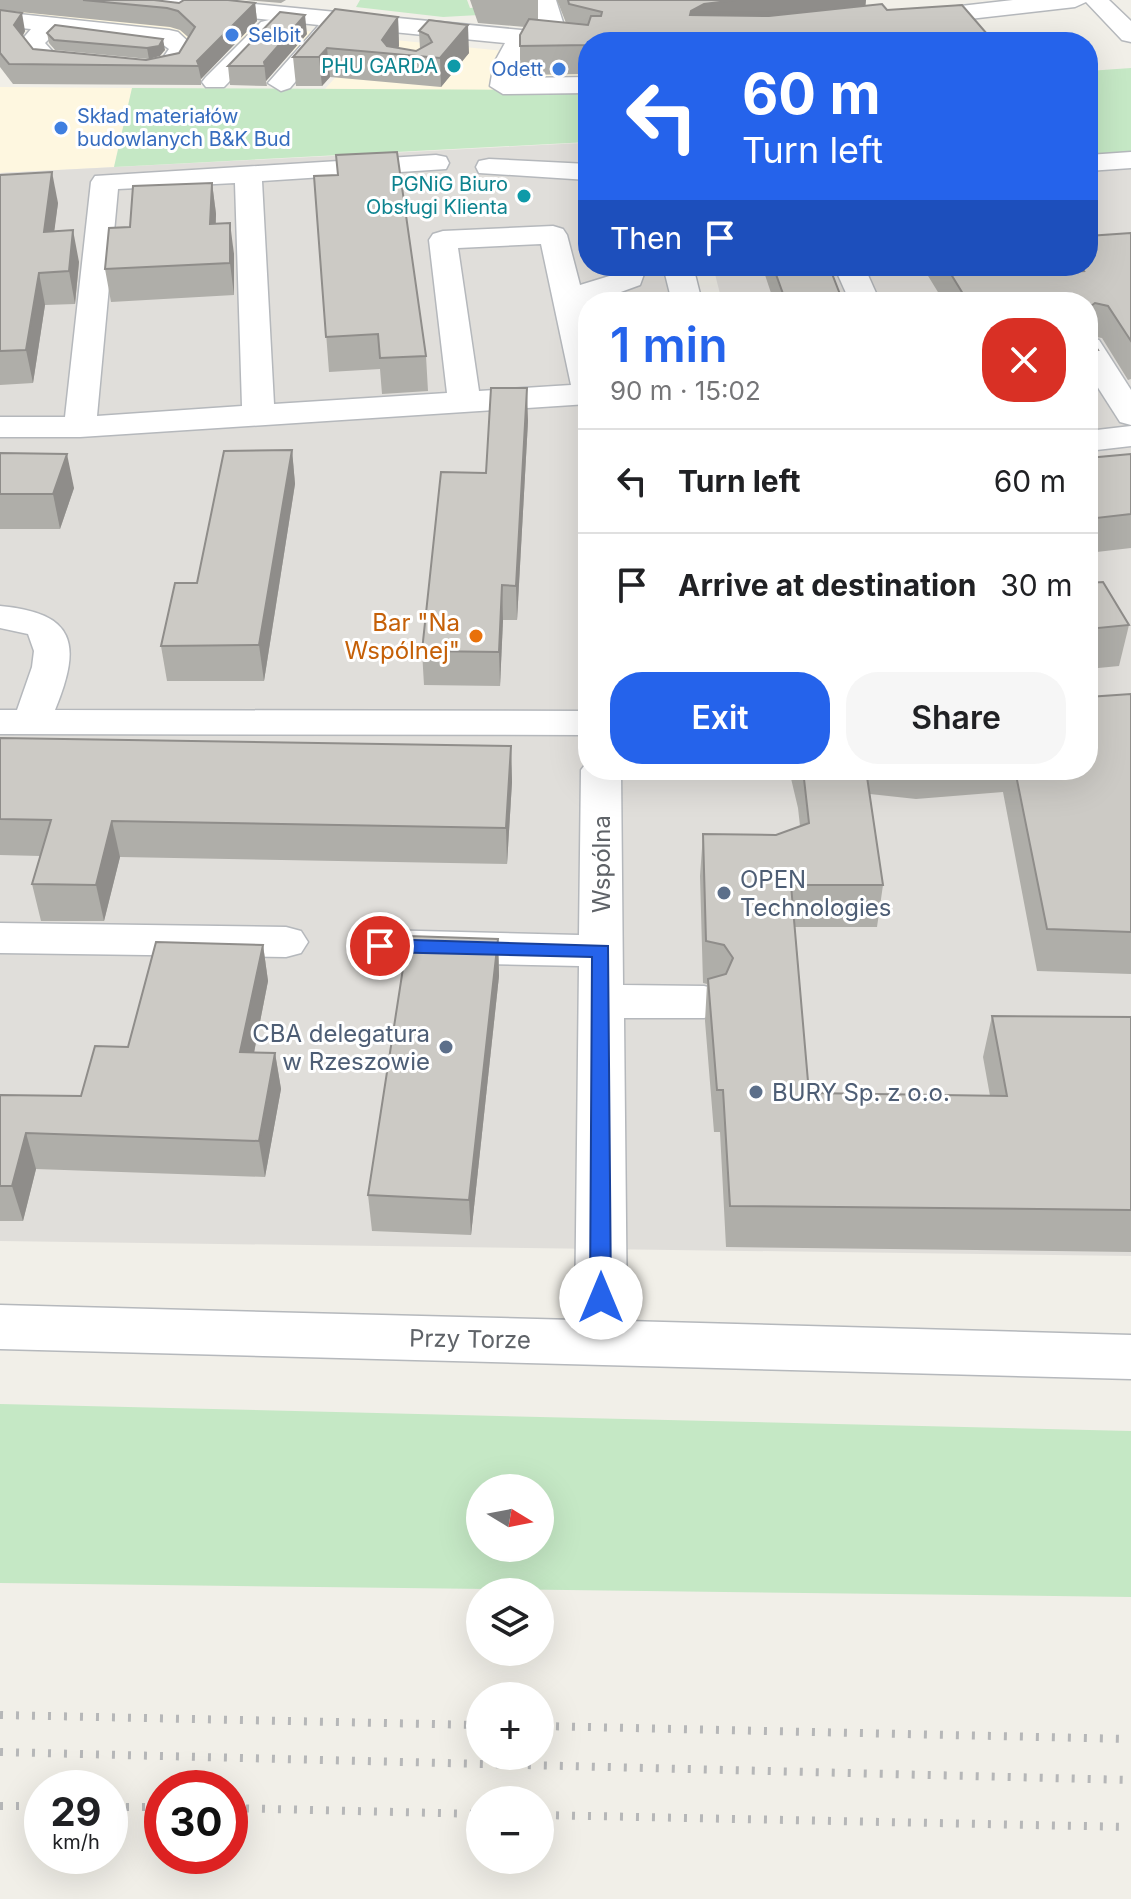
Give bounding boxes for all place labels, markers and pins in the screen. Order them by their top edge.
place label: Selbit [248,23,301,47]
marker: Selbit [223,26,241,44]
place label: PHU GARDA [321,54,438,78]
marker: PHU GARDA [445,57,463,75]
place label: Odett [491,57,543,81]
marker: Odett [550,60,568,78]
place label: Skład materiałów budowlanych B&K Bud [77,104,291,151]
marker: Skład materiałów budowlanych B&K Bud [52,119,70,137]
place label: PGNiG Biuro Obsługi Klienta [366,172,508,219]
marker: PGNiG Biuro Obsługi Klienta [515,187,533,205]
place label: Bar "Na Wspólnej" [344,608,460,665]
marker: Bar "Na Wspólnej" [467,627,485,645]
place label: OPEN Technologies [740,865,891,922]
marker: OPEN Technologies [715,884,733,902]
pin [346,912,414,980]
place label: CBA delegatura w Rzeszowie [252,1019,430,1076]
marker: CBA delegatura w Rzeszowie [437,1038,455,1056]
place label: BURY Sp. z o.o. [772,1078,950,1107]
marker: BURY Sp. z o.o. [747,1083,765,1101]

